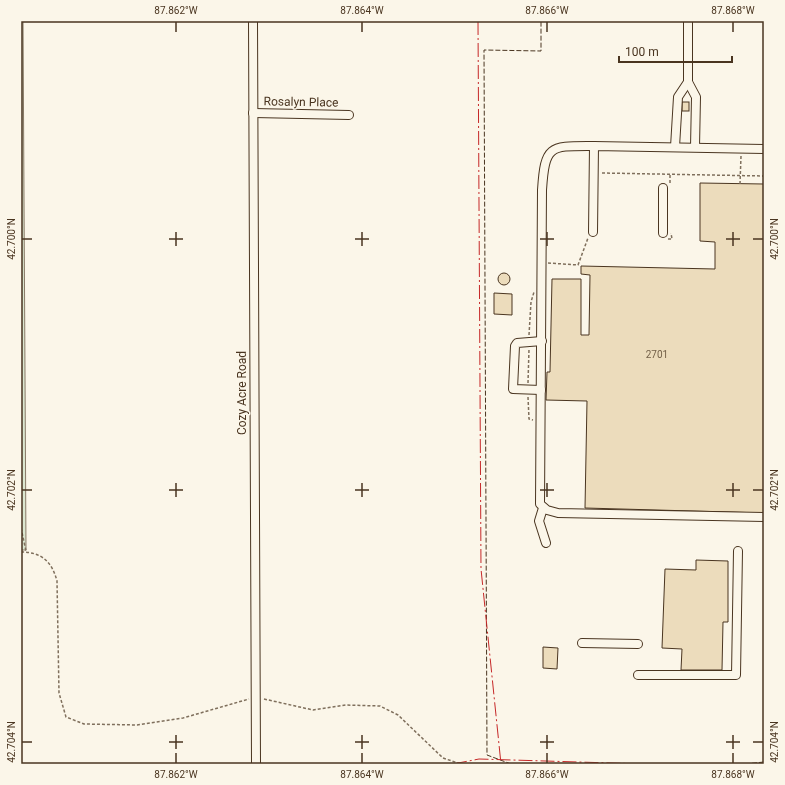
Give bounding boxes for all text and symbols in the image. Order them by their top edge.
text: 87.862°W [154,5,198,16]
text: 87.864°W [340,5,384,16]
text: 87.866°W [525,5,569,16]
text: 87.868°W [711,5,755,16]
scale bar [619,38,732,64]
text: 100 m [625,45,659,59]
street label: Rosalyn Place [263,94,339,110]
text: 42.700°N [6,218,17,260]
text: 42.700°N [769,218,780,260]
house number: 2701 [646,349,668,360]
street label: Cozy Acre Road [235,351,249,435]
text: 42.702°N [6,469,17,511]
text: 42.702°N [769,469,780,511]
text: 42.704°N [6,721,17,763]
text: 42.704°N [769,721,780,763]
text: 87.862°W [154,769,198,780]
text: 87.864°W [340,769,384,780]
text: 87.866°W [525,769,569,780]
text: 87.868°W [711,769,755,780]

